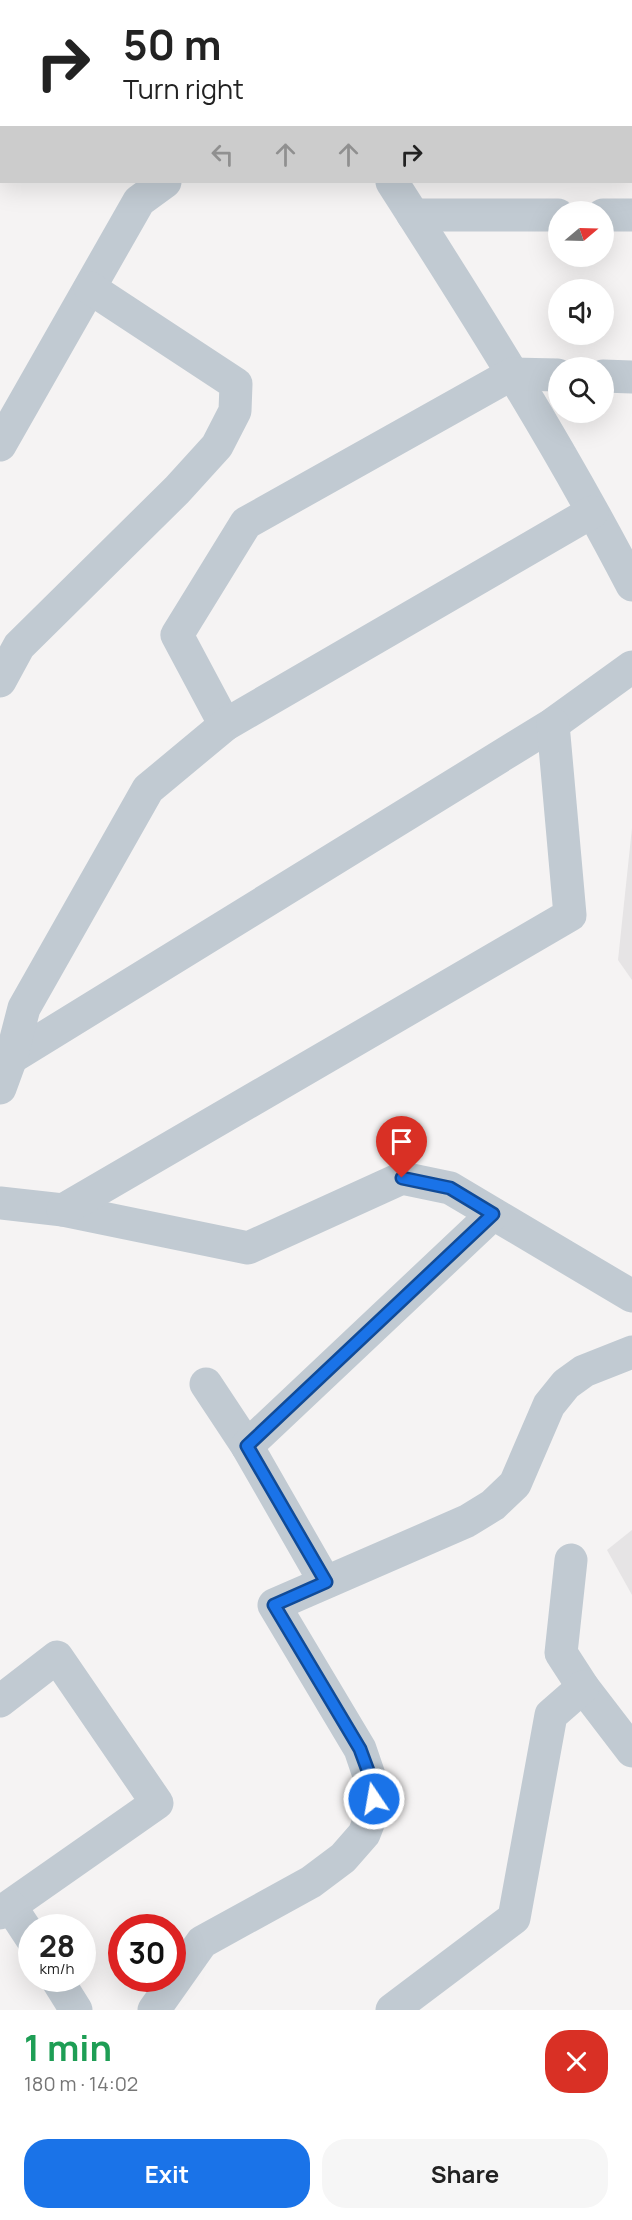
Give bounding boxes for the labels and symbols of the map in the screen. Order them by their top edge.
north arrow [548,201,614,267]
pin [376,1116,427,1178]
position arrow [342,1767,406,1831]
speed limit sign: 30 [108,1914,186,1992]

